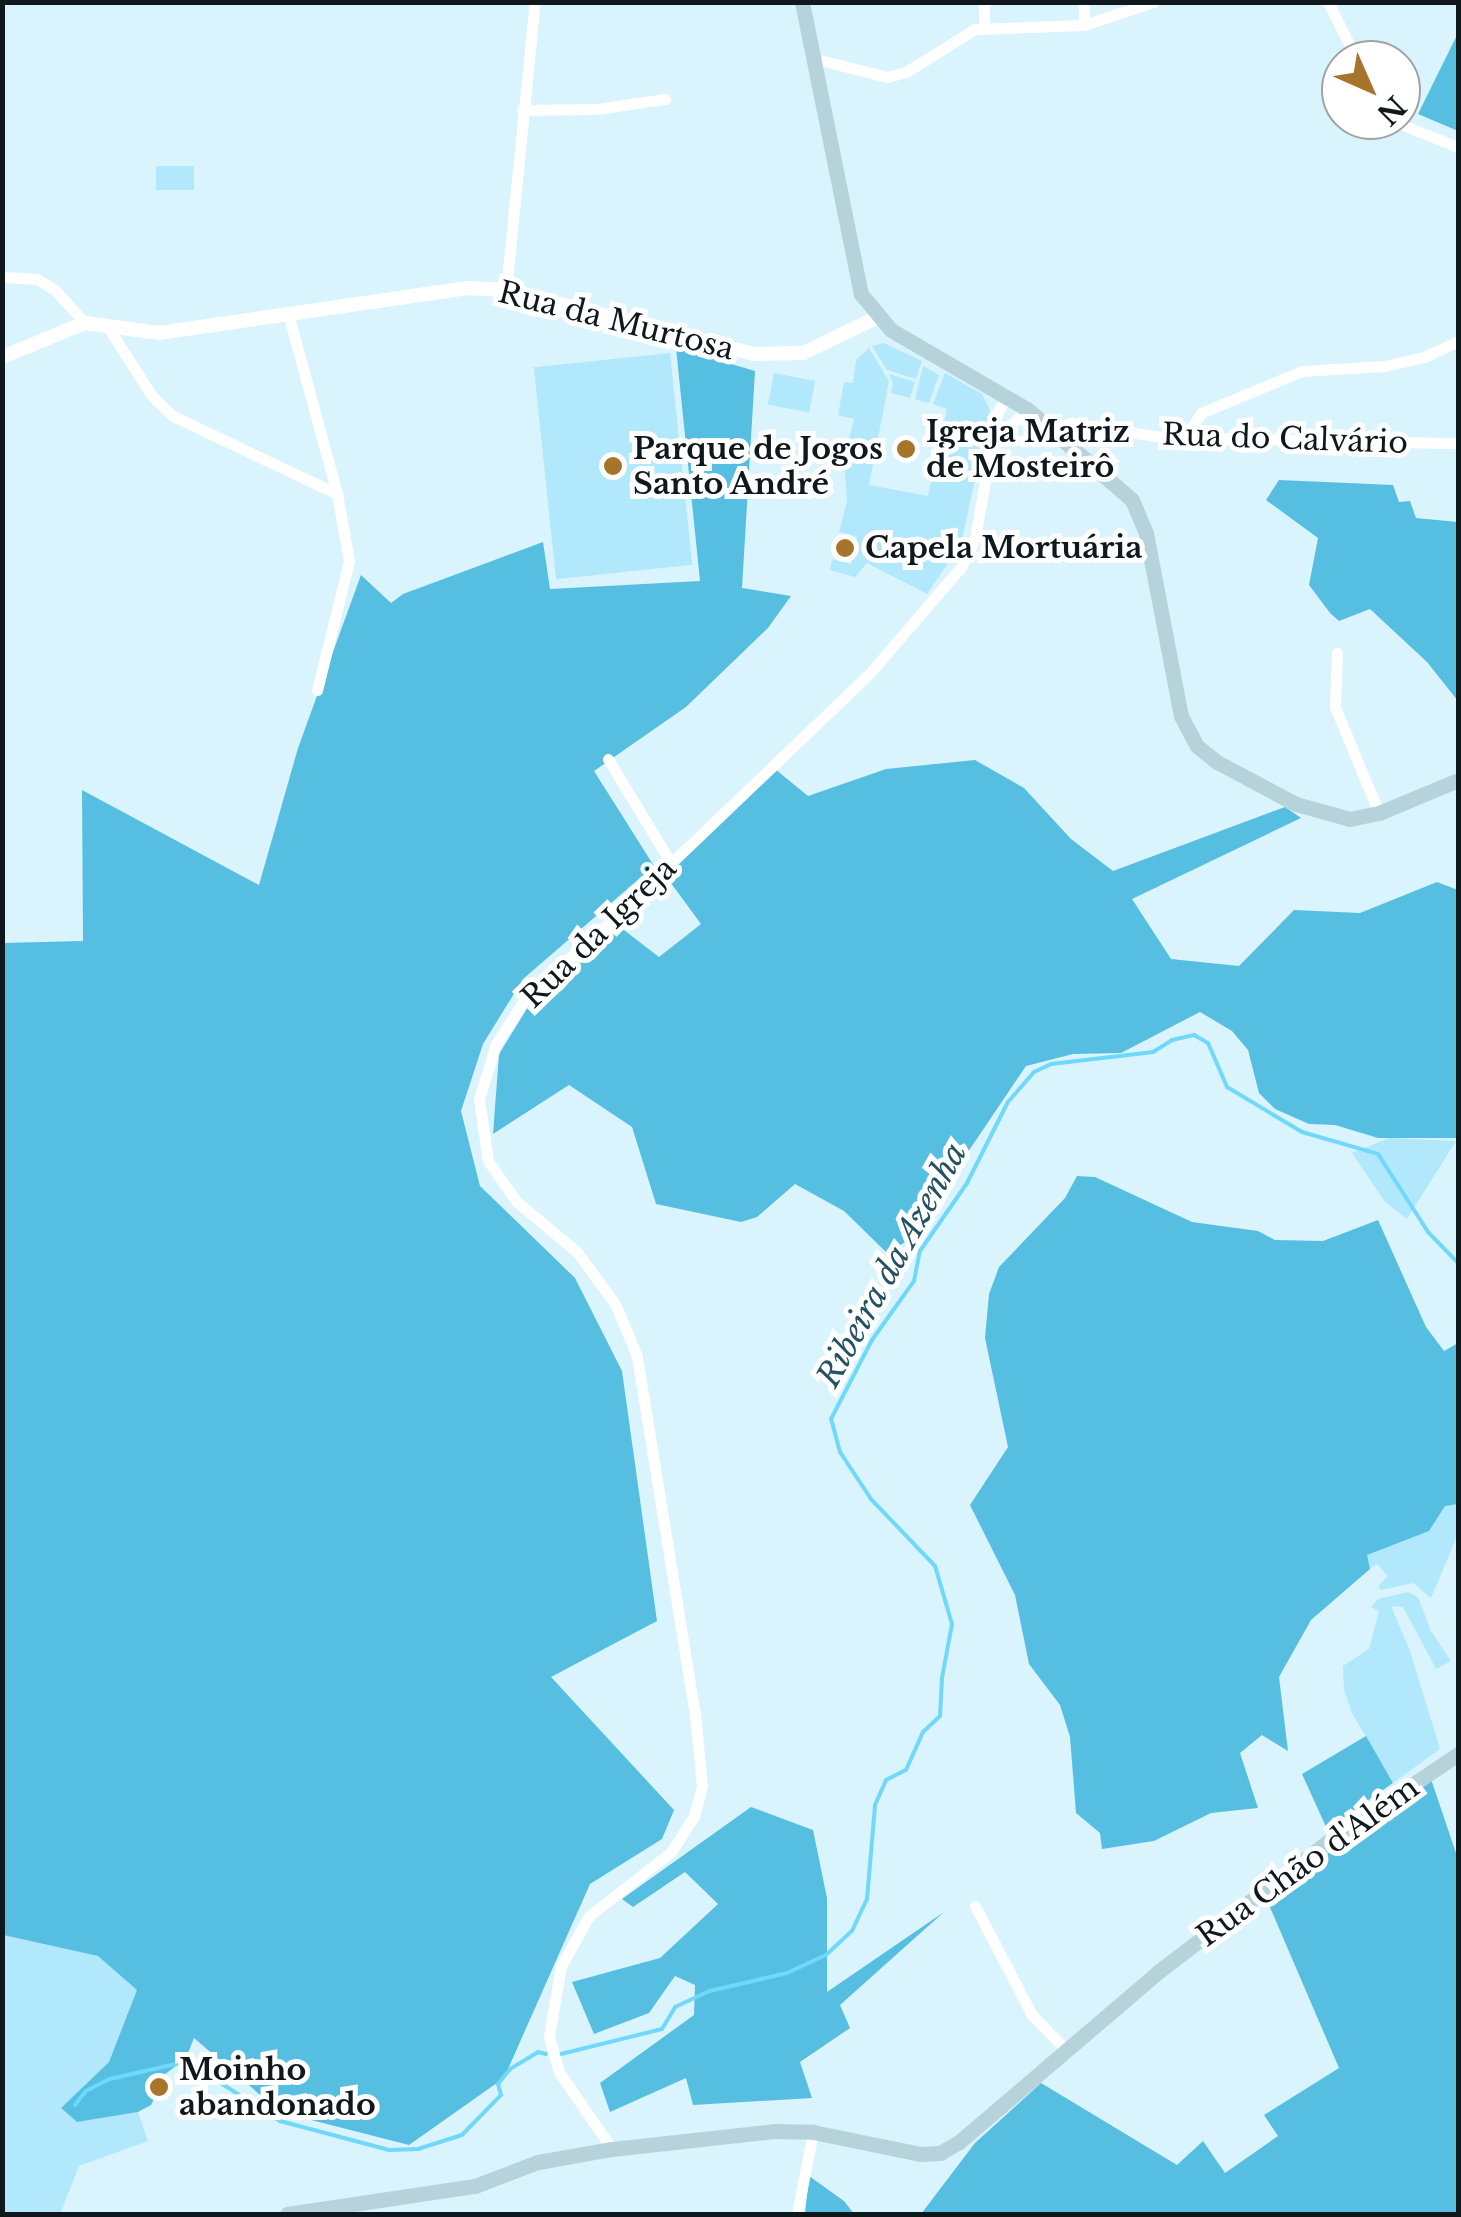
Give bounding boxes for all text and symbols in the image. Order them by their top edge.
north arrow [1321,40,1421,140]
text: N [1369,88,1413,132]
street label: Rua da Murtosa [494,274,738,368]
place label: Igreja Matriz de Mosteirô [926,414,1130,484]
street label: Rua do Calvário [1161,417,1409,461]
place label: Parque de Jogos Santo André [633,431,883,502]
marker: Igreja Matriz de Mosteirô [895,438,917,460]
marker: Parque de Jogos Santo André [602,455,624,477]
place label: Capela Mortuária [865,530,1143,566]
marker: Capela Mortuária [834,537,856,559]
street label: Rua da Igreja [514,850,684,1016]
water label: Ribeira da Azenha [808,1135,976,1395]
street label: Rua Chão d'Além [1190,1769,1426,1955]
place label: Moinho abandonado [179,2052,376,2122]
marker: Moinho abandonado [148,2076,170,2098]

